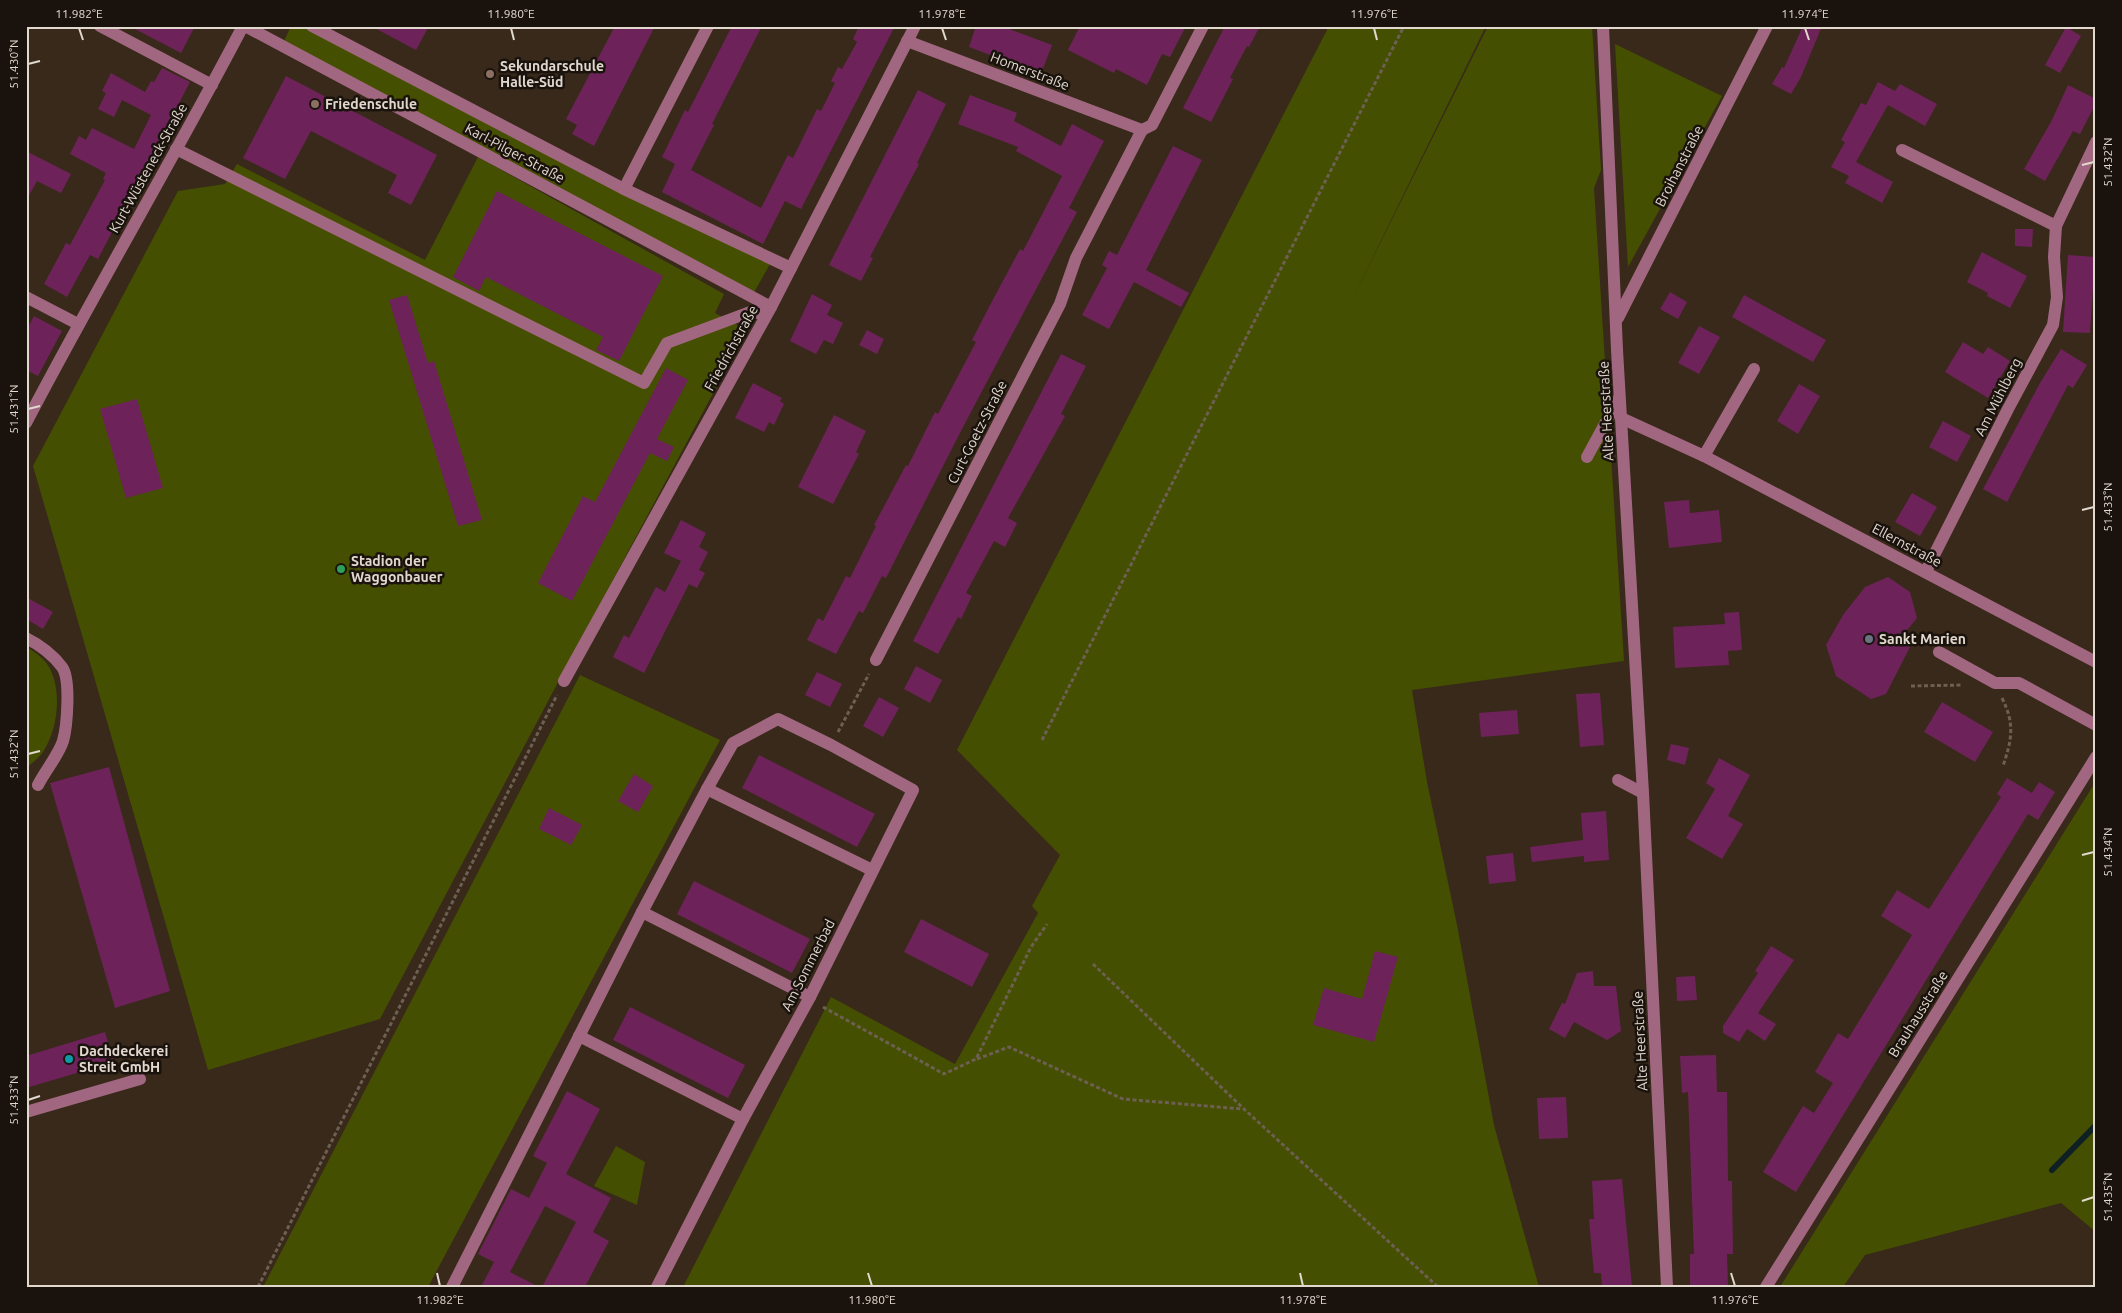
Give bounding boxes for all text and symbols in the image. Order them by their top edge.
text: 11.982°E [55,7,103,20]
text: 11.980°E [487,7,535,20]
text: 11.978°E [918,7,966,20]
text: 11.976°E [1350,7,1398,20]
text: 11.974°E [1781,7,1829,20]
text: 51.430°N [7,39,20,89]
street label: Homerstraße [988,49,1072,93]
place label: Sekundarschule Halle-Süd [500,58,604,90]
marker: Sekundarschule Halle-Süd [484,68,496,80]
place label: Friedenschule [325,96,417,112]
marker: Friedenschule [309,98,321,110]
street label: Kurt-Wüsteneck-Straße [106,100,190,236]
street label: Karl-Pilger-Straße [462,120,568,186]
street label: Broihanstraße [1652,123,1706,209]
text: 51.432°N [2101,137,2114,187]
street label: Friedrichstraße [701,302,761,394]
street label: Am Mühlberg [1971,355,2025,439]
street label: Alte Heerstraße [1595,361,1617,461]
street label: Curt-Goetz-Straße [944,378,1010,486]
text: 51.431°N [7,384,20,434]
text: 51.433°N [2101,482,2114,532]
street label: Ellernstraße [1869,520,1945,570]
place label: Stadion der Waggonbauer [351,553,443,585]
marker: Stadion der Waggonbauer [335,563,347,575]
place label: Sankt Marien [1879,631,1966,647]
marker: Sankt Marien [1863,633,1875,645]
text: 51.432°N [7,729,20,779]
text: 51.434°N [2101,827,2114,877]
street label: Am Sommerbad [778,917,838,1013]
street label: Brauhausstraße [1885,968,1951,1060]
street label: Alte Heerstraße [1629,991,1651,1091]
place label: Dachdeckerei Streit GmbH [79,1043,168,1075]
marker: Dachdeckerei Streit GmbH [63,1053,75,1065]
text: 51.433°N [7,1075,20,1125]
text: 51.435°N [2101,1172,2114,1222]
text: 11.982°E [416,1293,464,1306]
text: 11.980°E [848,1293,896,1306]
text: 11.978°E [1279,1293,1327,1306]
text: 11.976°E [1711,1293,1759,1306]

